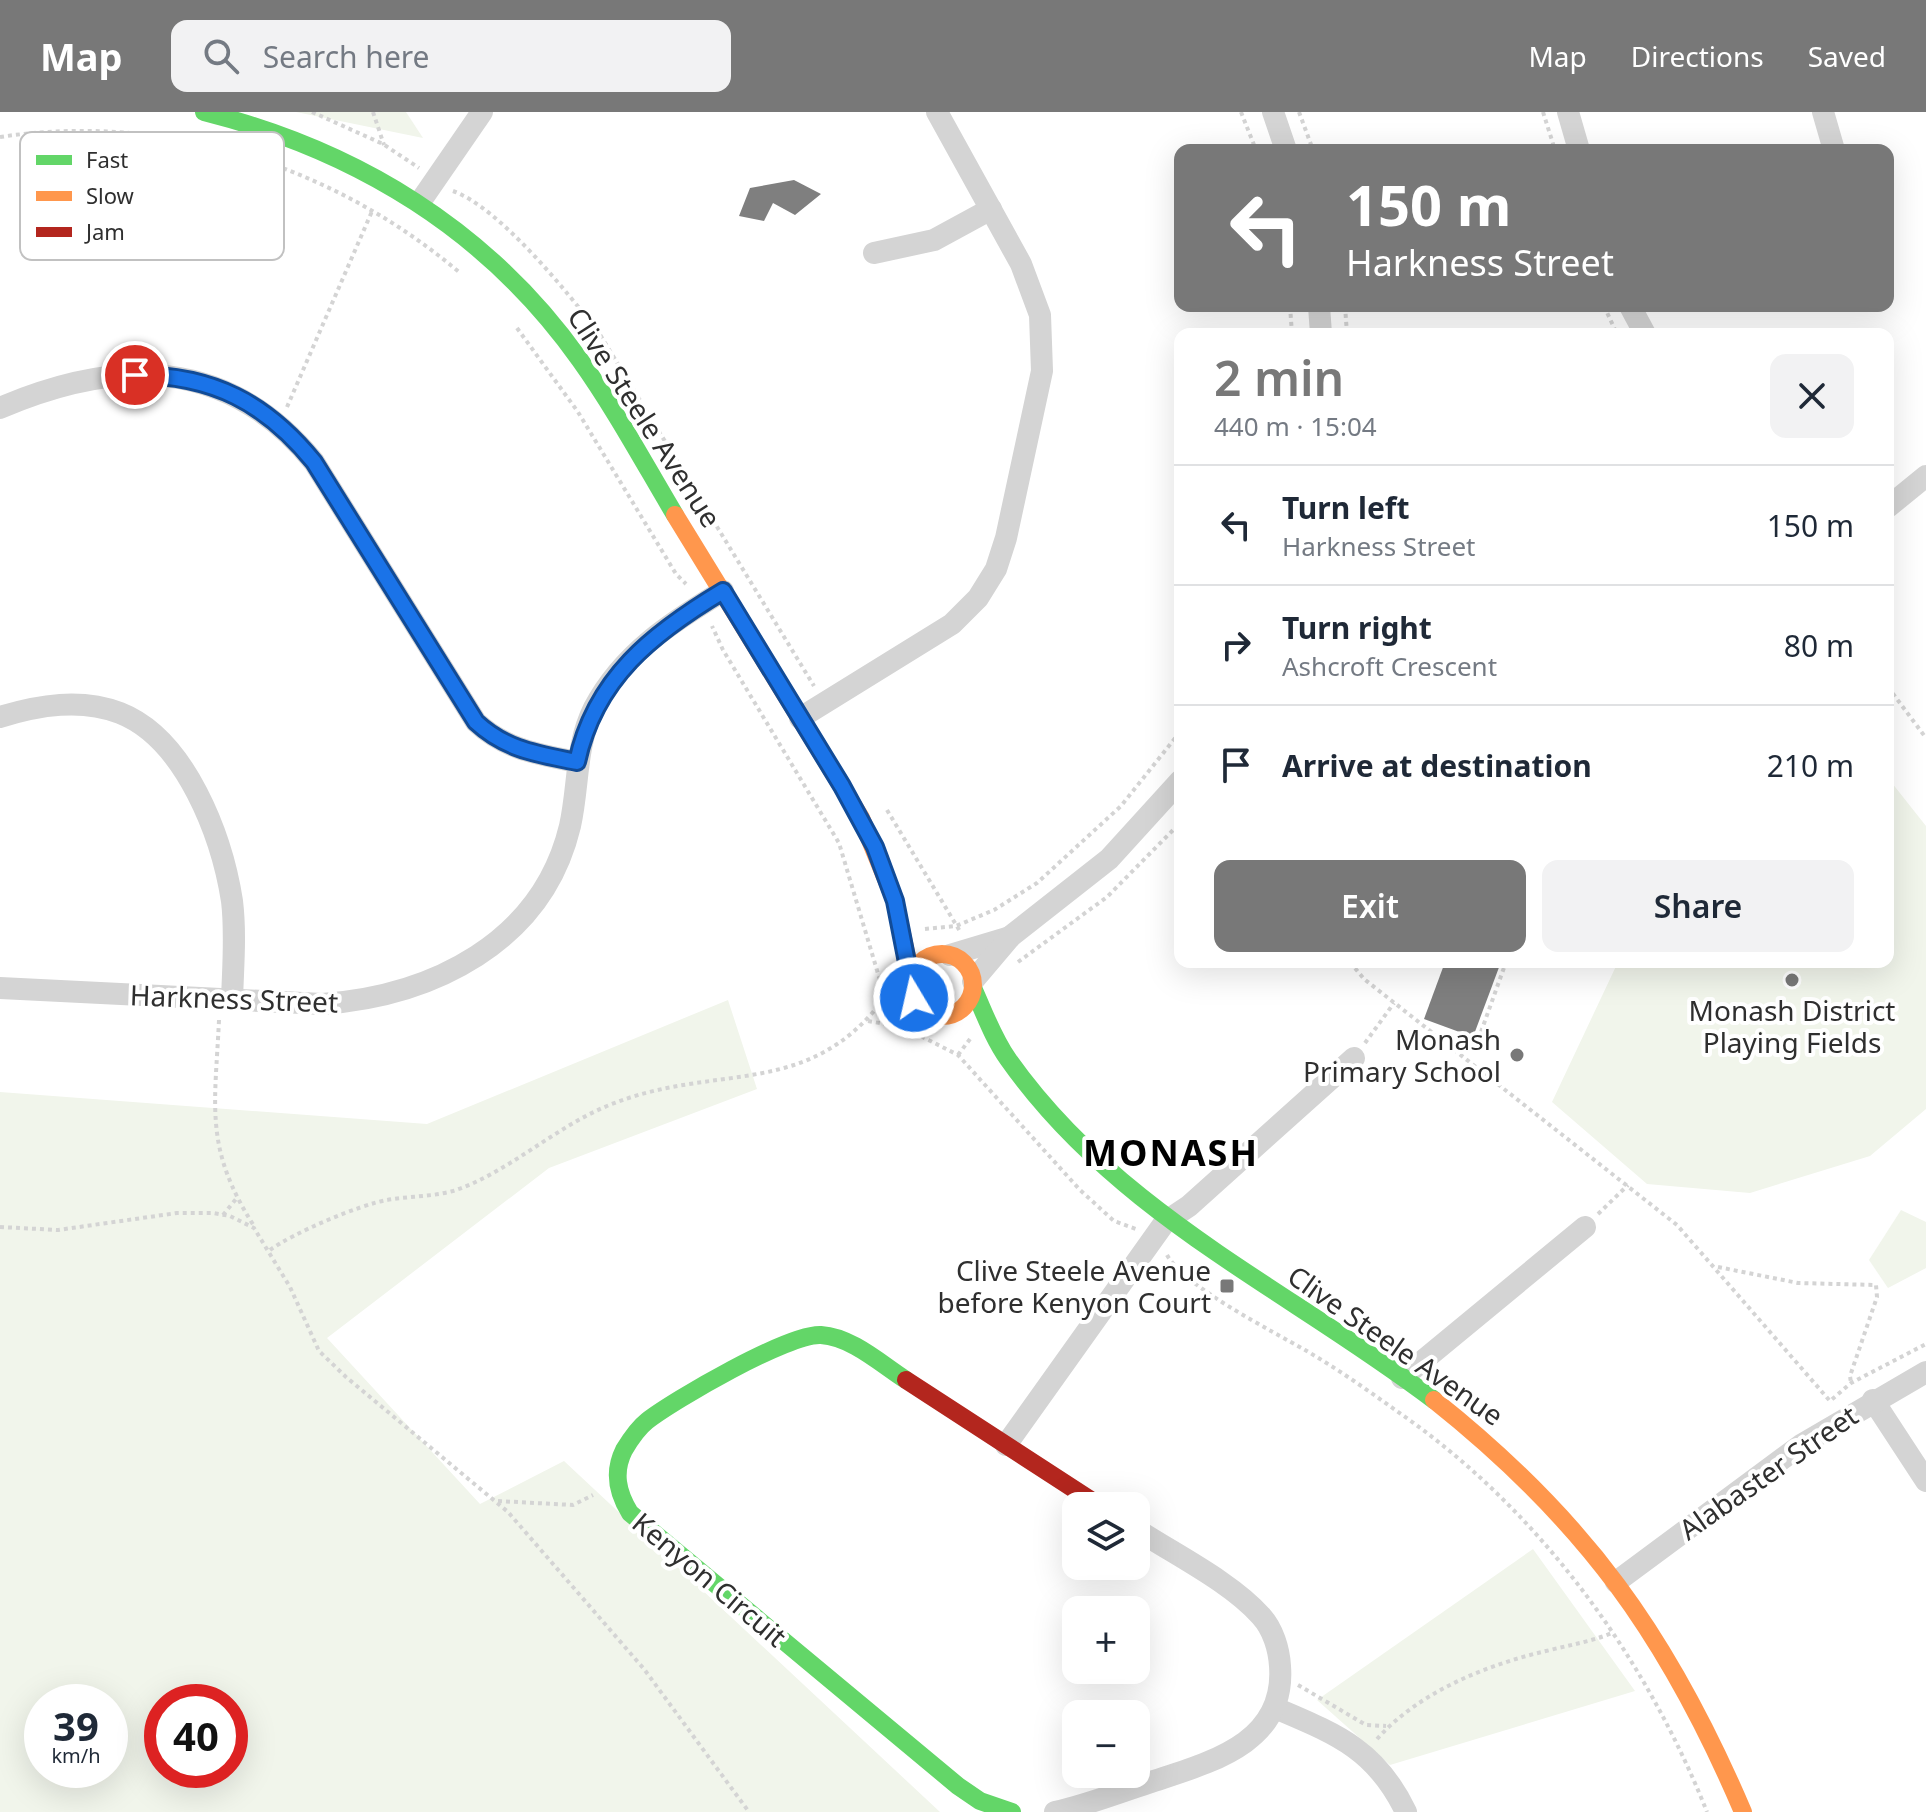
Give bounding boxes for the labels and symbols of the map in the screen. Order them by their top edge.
legend [20,132,284,260]
text: Fast [86,144,128,174]
text: Slow [86,180,135,210]
text: Jam [84,216,125,246]
street label: Clive Steele Avenue [560,300,730,534]
pin [101,341,169,409]
position arrow [872,956,956,1040]
marker: Monash District Playing Fields [1783,971,1801,989]
street label: Harkness Street [129,975,339,1021]
place label: Monash District Playing Fields [1689,991,1895,1061]
place label: Monash Primary School [1303,1020,1501,1090]
marker: Monash Primary School [1508,1046,1526,1064]
district label: MONASH [1083,1128,1259,1177]
place label: Clive Steele Avenue before Kenyon Court [937,1251,1211,1321]
street label: Clive Steele Avenue [1281,1256,1511,1434]
marker: Clive Steele Avenue before Kenyon Court [1218,1277,1236,1295]
street label: Alabaster Street [1671,1396,1865,1548]
street label: Kenyon Circuit [625,1503,795,1655]
speed limit sign: 40 [144,1684,248,1788]

